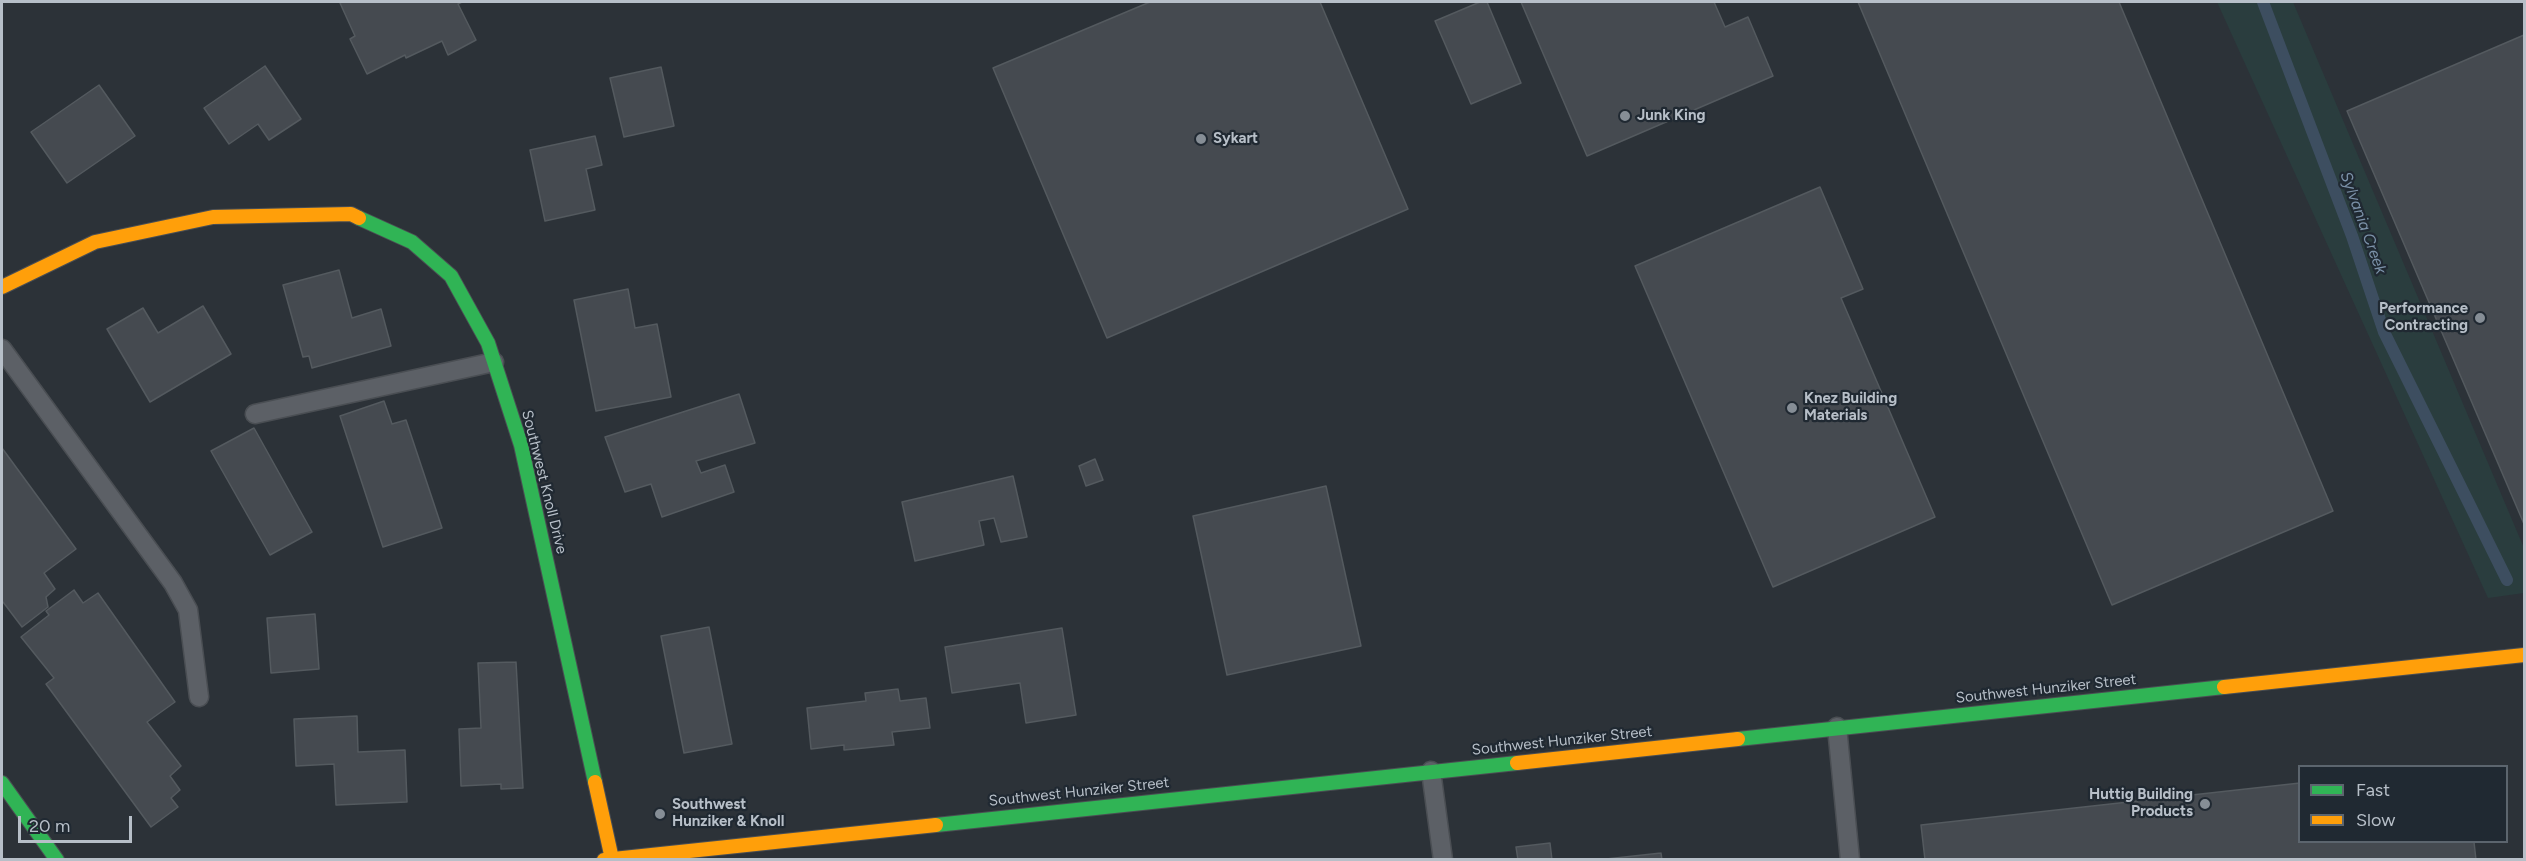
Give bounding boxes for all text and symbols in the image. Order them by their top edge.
place label: Junk King [1637,107,1705,125]
marker: Junk King [1618,109,1632,123]
place label: Sykart [1213,130,1258,148]
marker: Sykart [1194,132,1208,146]
water label: Sylvania Creek [2336,169,2390,277]
place label: Performance Contracting [2379,300,2468,335]
marker: Performance Contracting [2473,311,2487,325]
place label: Knez Building Materials [1804,390,1897,425]
marker: Knez Building Materials [1785,401,1799,415]
street label: Southwest Knoll Drive [517,408,571,556]
street label: Southwest Hunziker Street [1955,671,2137,707]
street label: Southwest Hunziker Street [1471,723,1653,759]
legend [2298,765,2508,843]
street label: Southwest Hunziker Street [988,774,1170,810]
text: Fast [2356,779,2390,801]
place label: Huttig Building Products [2089,786,2193,821]
place label: Southwest Hunziker & Knoll [672,796,784,831]
marker: Huttig Building Products [2198,797,2212,811]
scale bar [21,804,135,842]
marker: Southwest Hunziker & Knoll [653,807,667,821]
text: Slow [2356,809,2395,831]
text: 20 m [29,815,70,837]

